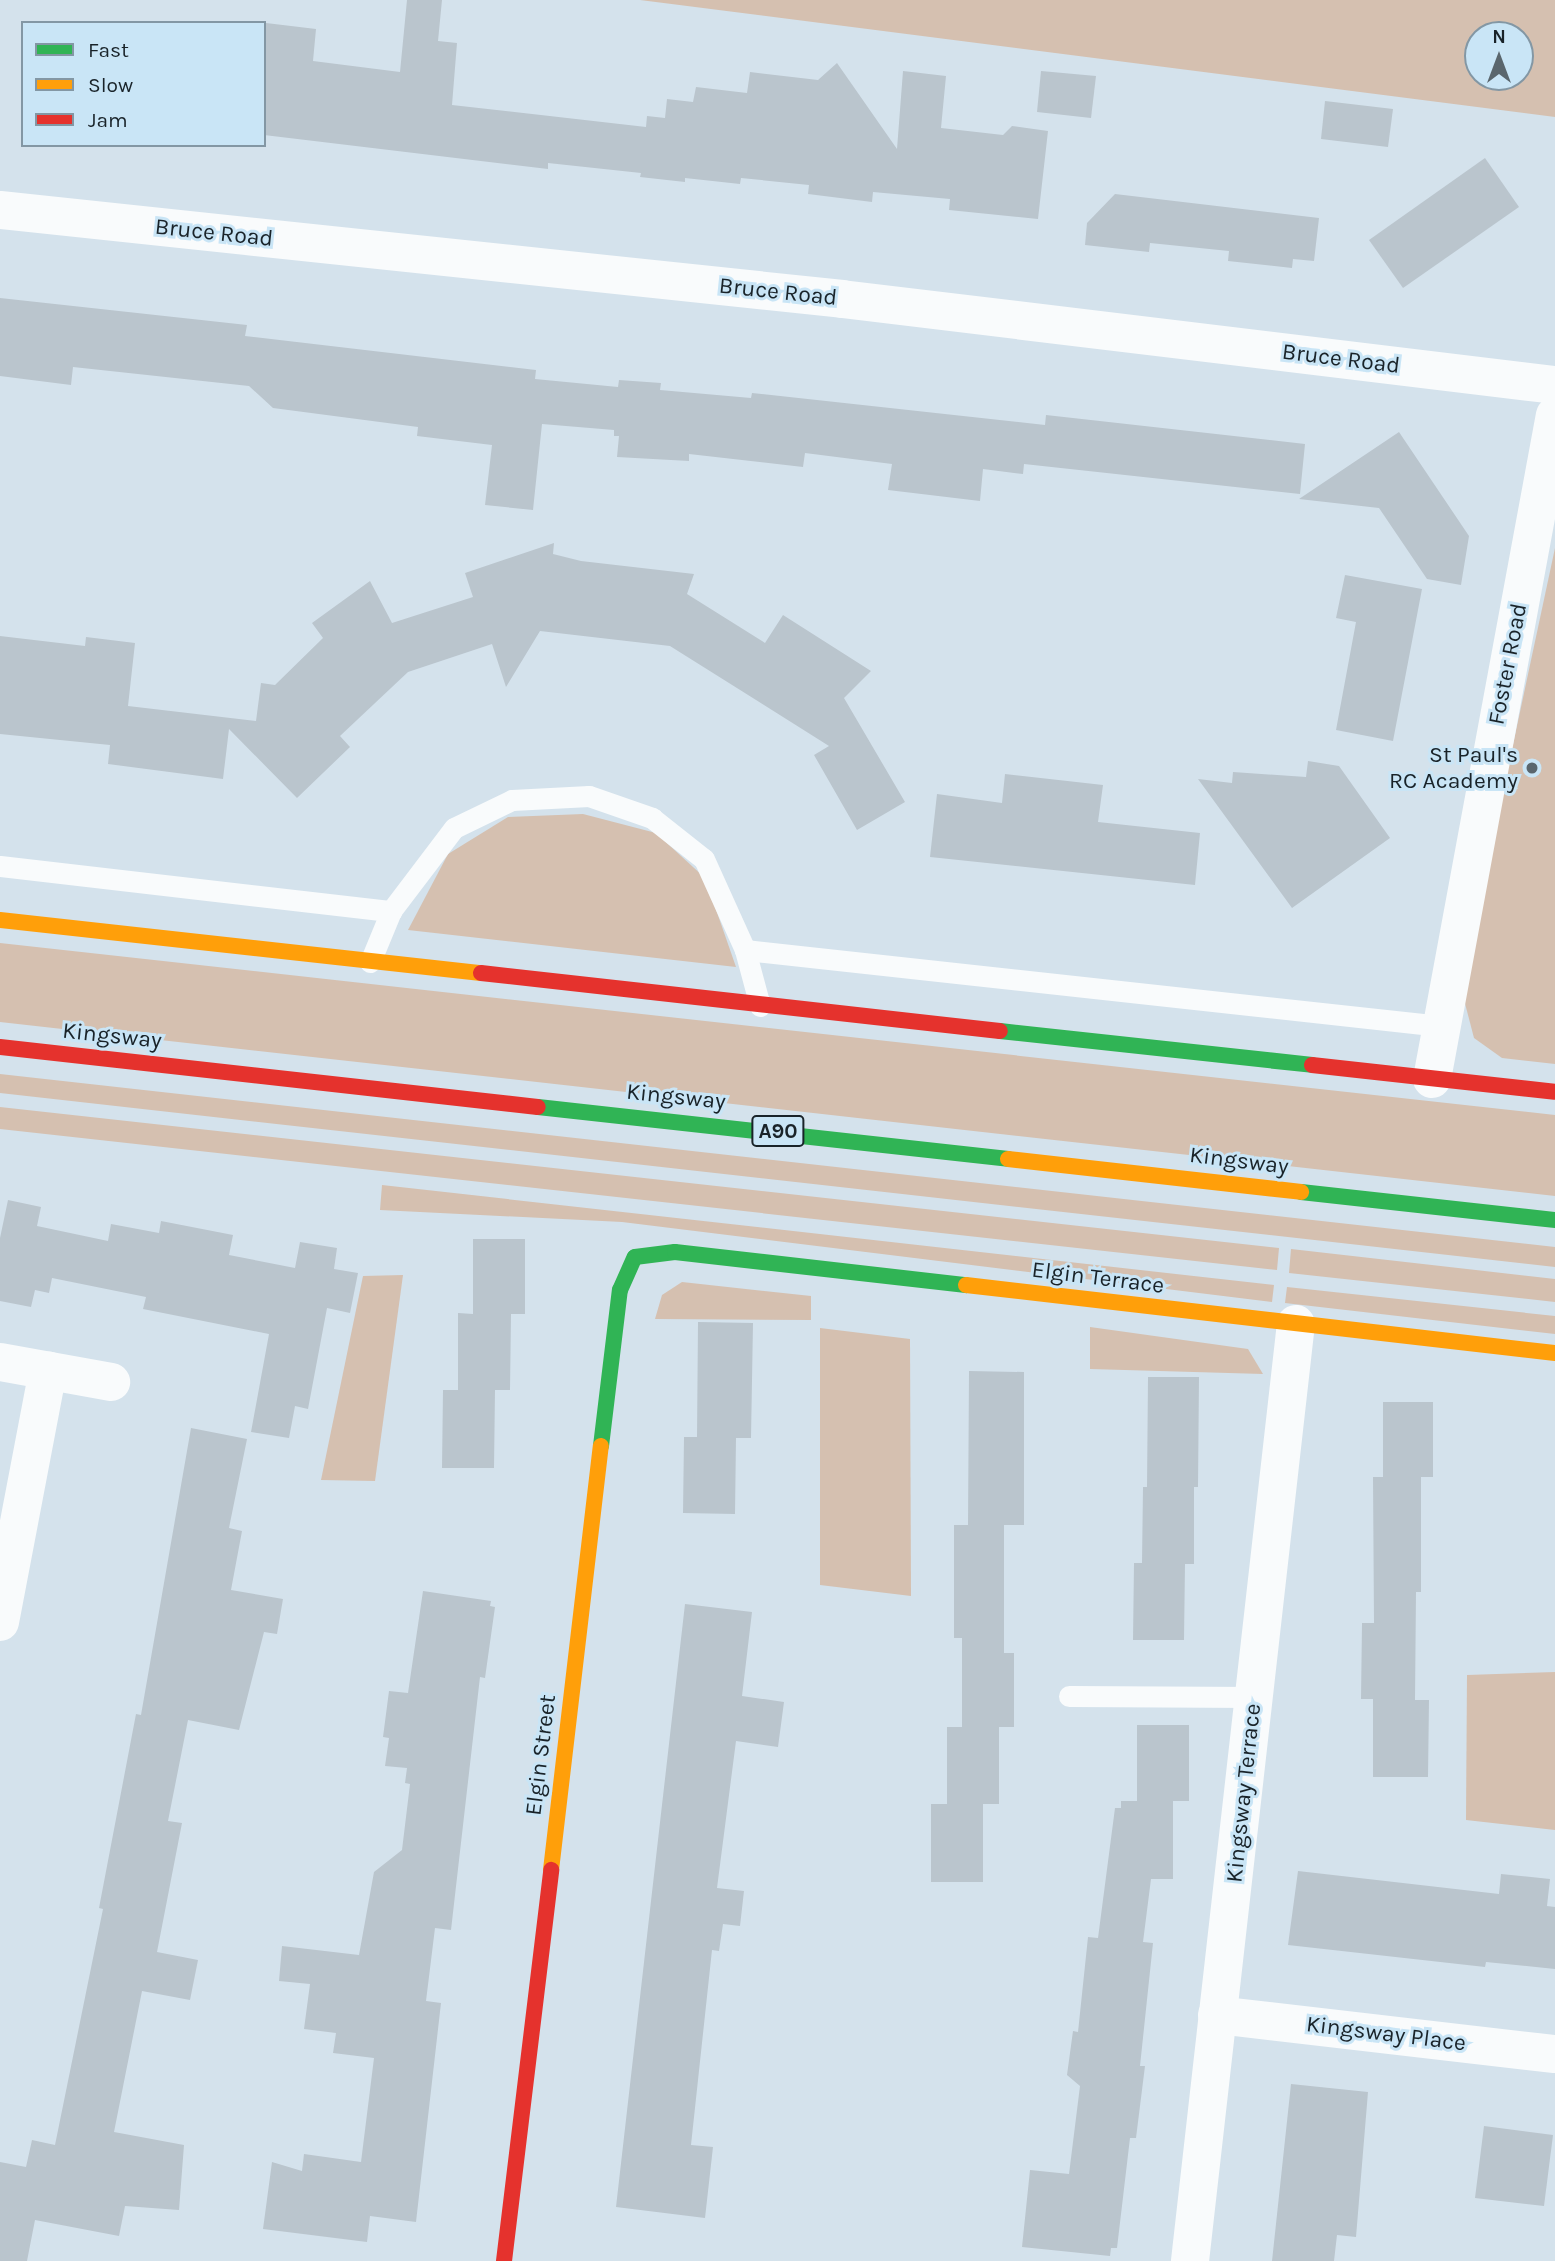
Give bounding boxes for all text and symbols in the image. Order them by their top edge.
legend [21,21,266,147]
north arrow [1464,21,1534,91]
text: N [1492,26,1506,48]
text: Fast [88,38,129,62]
text: Slow [88,73,133,97]
text: Jam [88,108,128,132]
street label: Bruce Road [154,213,274,253]
street label: Bruce Road [718,272,838,312]
street label: Bruce Road [1280,338,1402,380]
street label: Foster Road [1483,601,1533,727]
place label: St Paul's RC Academy [1389,741,1518,795]
marker: St Paul's RC Academy [1524,760,1540,776]
street label: Kingsway [61,1017,163,1055]
street label: Kingsway [625,1078,727,1116]
road number: A90 [750,1114,806,1148]
street label: Kingsway [1188,1141,1290,1181]
street label: Elgin Terrace [1030,1256,1166,1300]
street label: Elgin Street [520,1693,562,1817]
street label: Kingsway Terrace [1221,1702,1267,1884]
street label: Kingsway Place [1305,2011,1467,2057]

